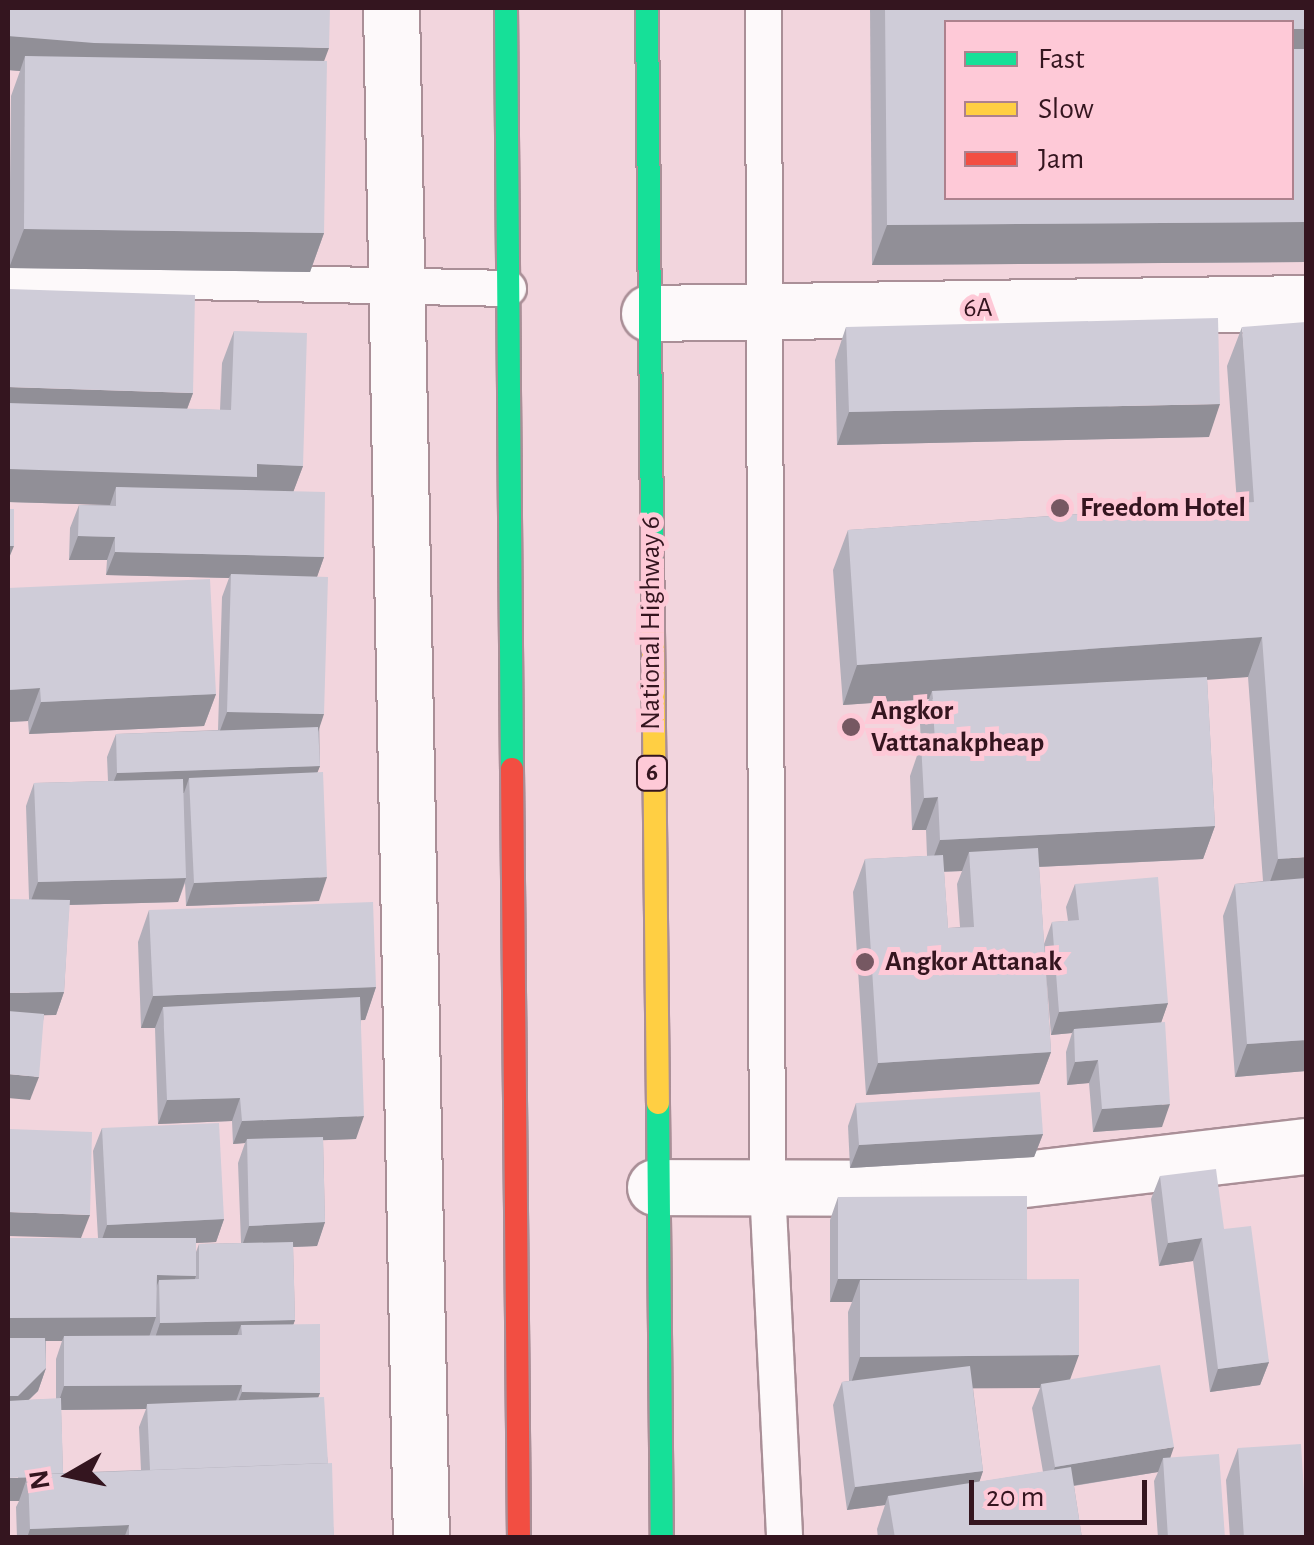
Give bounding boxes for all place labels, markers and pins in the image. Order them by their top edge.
place label: Freedom Hotel [1080,491,1246,525]
marker: Freedom Hotel [1049,497,1071,519]
place label: Angkor Vattanakpheap [871,694,1044,760]
marker: Angkor Vattanakpheap [840,716,862,738]
place label: Angkor Attanak [885,945,1062,979]
marker: Angkor Attanak [854,951,876,973]

